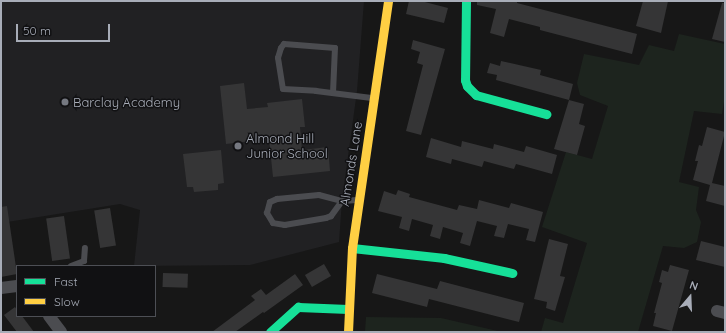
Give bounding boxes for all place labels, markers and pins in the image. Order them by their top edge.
place label: Barclay Academy [73,94,180,110]
marker: Barclay Academy [60,97,70,107]
place label: Almond Hill Junior School [246,131,328,162]
marker: Almond Hill Junior School [233,141,243,151]

